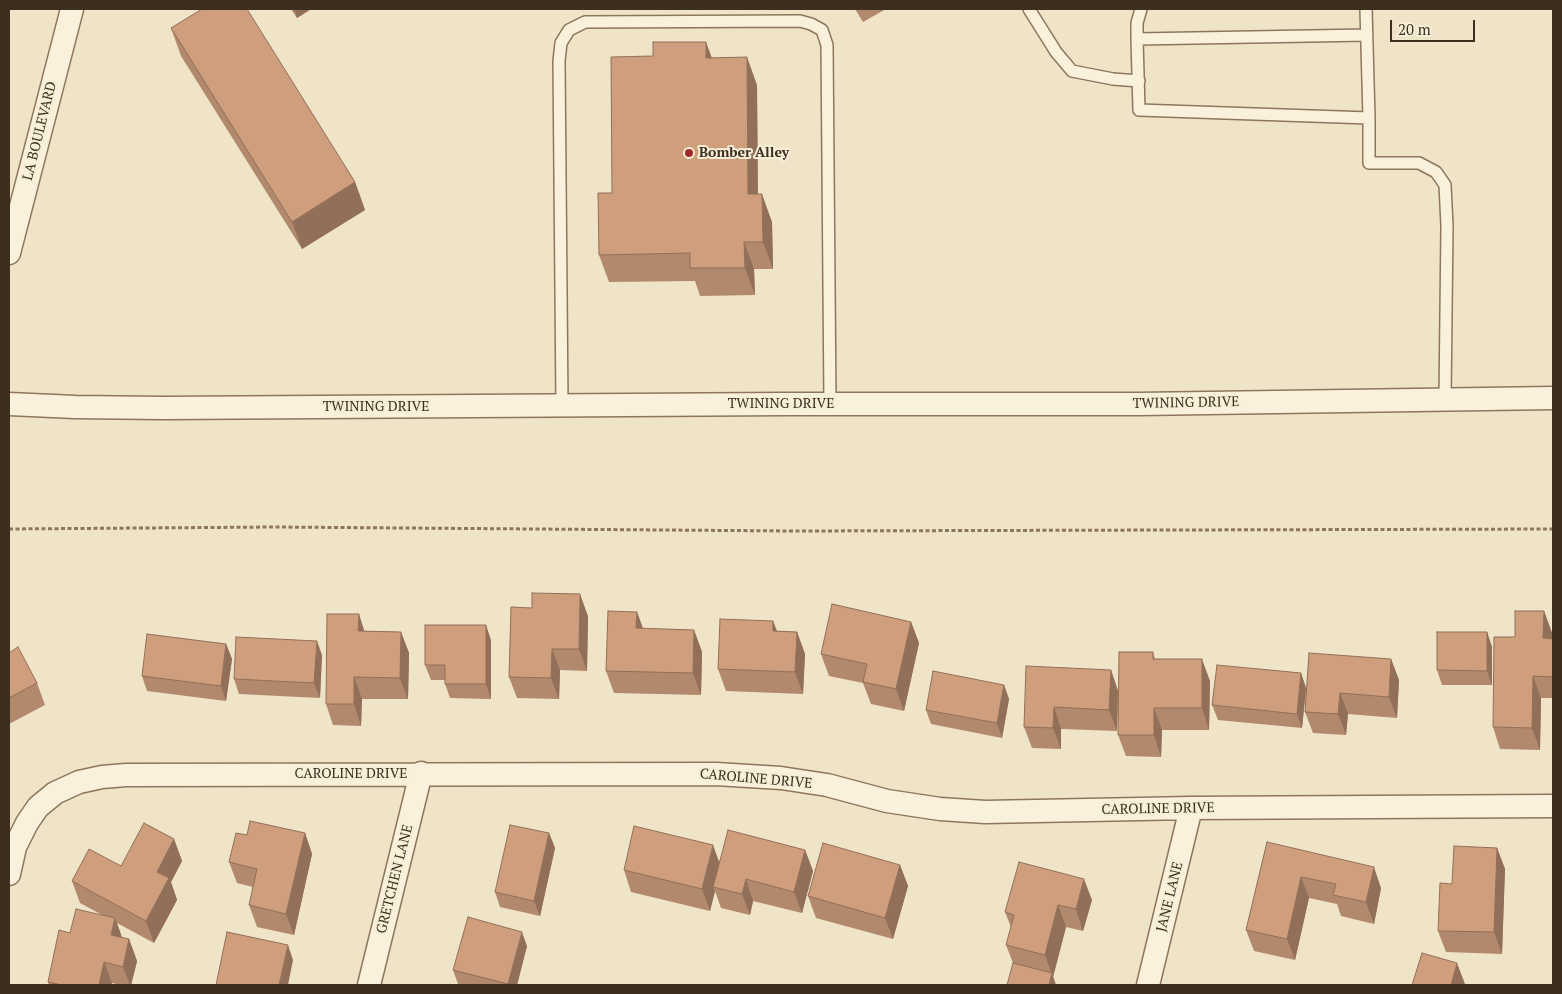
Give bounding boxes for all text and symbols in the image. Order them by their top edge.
scale bar [1392,10,1477,42]
text: 20 m [1398,19,1431,39]
street label: LA BOULEVARD [20,80,60,182]
place label: Bomber Alley [699,145,789,161]
marker: Bomber Alley [683,147,695,159]
street label: TWINING DRIVE [1133,394,1239,412]
street label: TWINING DRIVE [728,396,834,412]
street label: TWINING DRIVE [323,399,429,415]
street label: CAROLINE DRIVE [295,766,407,782]
street label: CAROLINE DRIVE [699,766,813,792]
street label: CAROLINE DRIVE [1101,800,1215,818]
street label: GRETCHEN LANE [373,823,417,935]
street label: JANE LANE [1153,860,1187,934]

